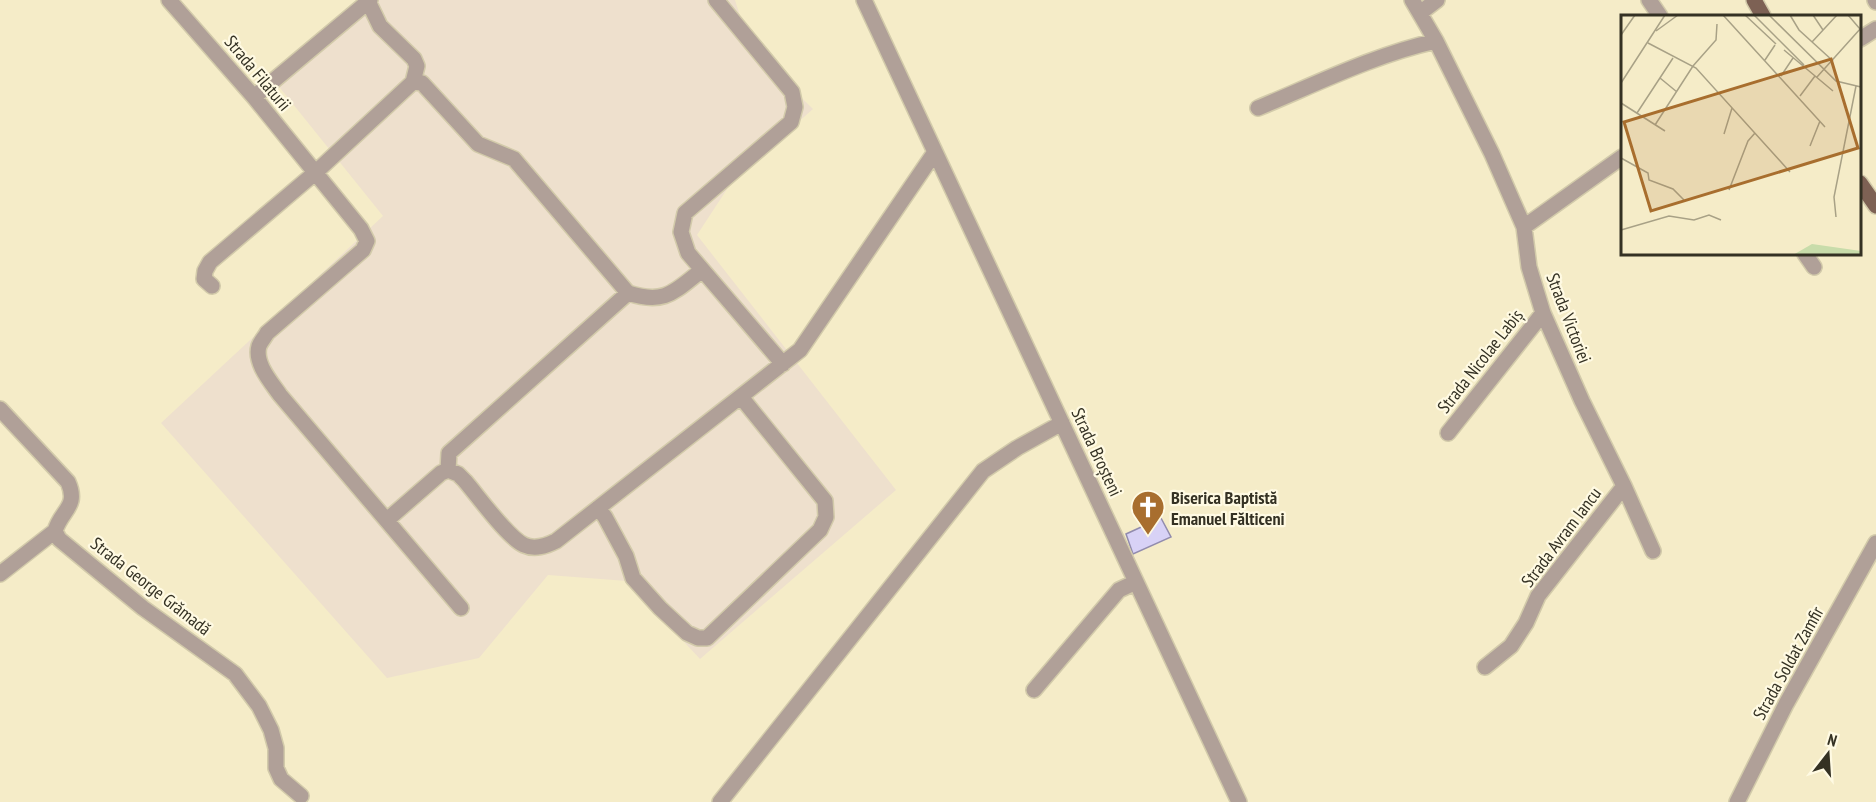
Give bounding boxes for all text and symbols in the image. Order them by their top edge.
inset map [1621,15,1861,255]
street label: Strada Filaturii [220,30,296,116]
street label: Strada Victoriei [1541,270,1597,366]
street label: Strada Nicolae Labiș [1432,304,1528,418]
street label: Strada Broșteni [1067,404,1127,500]
street label: Strada Avram Iancu [1516,482,1606,592]
place label: Biserica Baptistă Emanuel Fălticeni [1171,486,1285,530]
church icon: Biserica Baptistă Emanuel Fălticeni [1130,489,1166,536]
street label: Strada George Grămadă [86,532,216,640]
street label: Strada Soldat Zamfir [1747,602,1829,724]
north arrow [1798,724,1858,784]
text: N [1825,729,1839,750]

